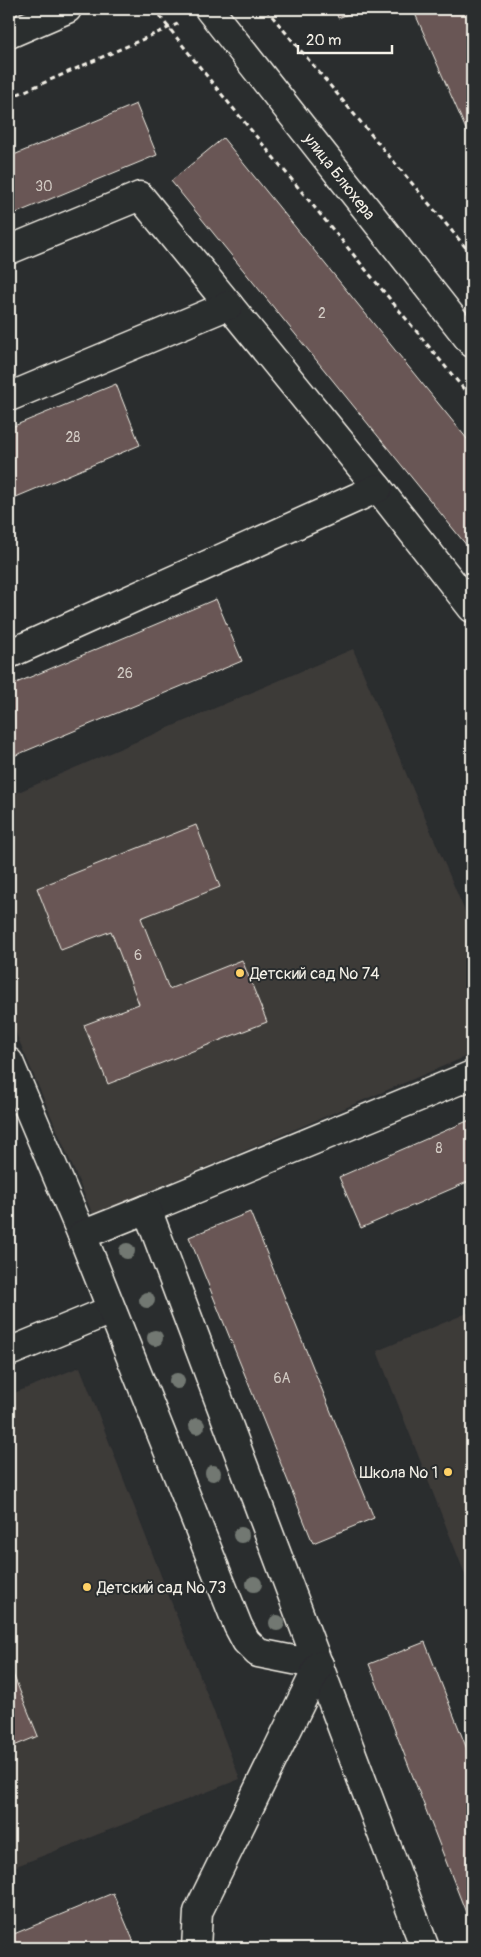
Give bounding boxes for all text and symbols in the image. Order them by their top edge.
scale bar [298,22,392,54]
text: 20 m [306,31,341,50]
street label: улица Блюхера [298,128,379,224]
house number: 30 [35,178,53,195]
house number: 2 [318,305,326,322]
house number: 28 [66,429,80,446]
house number: 26 [117,665,133,682]
house number: 6 [134,947,142,964]
place label: Детский сад № 74 [249,964,379,984]
marker: Детский сад № 74 [234,967,246,979]
house number: 8 [435,1140,443,1157]
house number: 6А [273,1370,291,1387]
place label: Школа № 1 [360,1463,438,1483]
marker: Школа № 1 [442,1466,454,1478]
place label: Детский сад № 73 [96,1578,226,1598]
marker: Детский сад № 73 [81,1581,93,1593]

